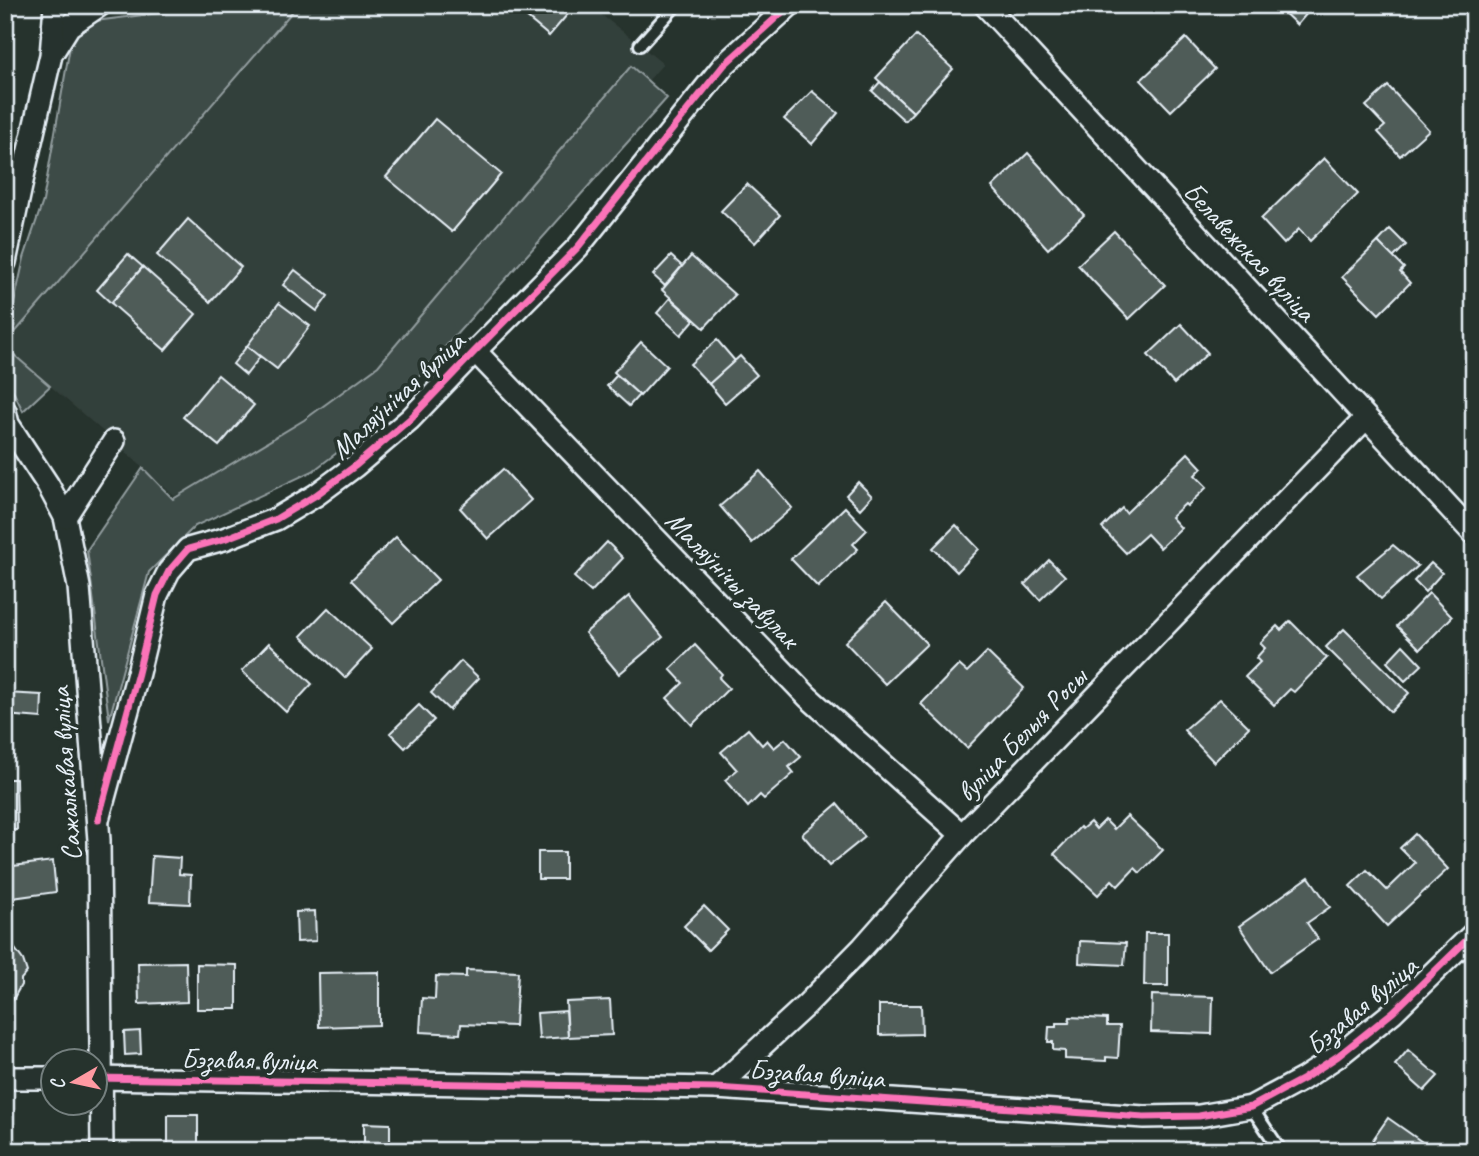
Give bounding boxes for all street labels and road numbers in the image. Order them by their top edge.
street label: Белавежская вуліца [1176,174,1325,330]
street label: Маляўнічая вуліца [323,323,473,467]
street label: Маляўнічы завулак [658,503,809,658]
street label: вуліца Белыя Росы [949,658,1096,809]
street label: Сажалкавая вуліца [42,684,89,862]
street label: Бэзавая вуліца [1298,947,1426,1063]
street label: Бэзавая вуліца [181,1041,319,1079]
street label: Бэзавая вуліца [748,1051,887,1097]

